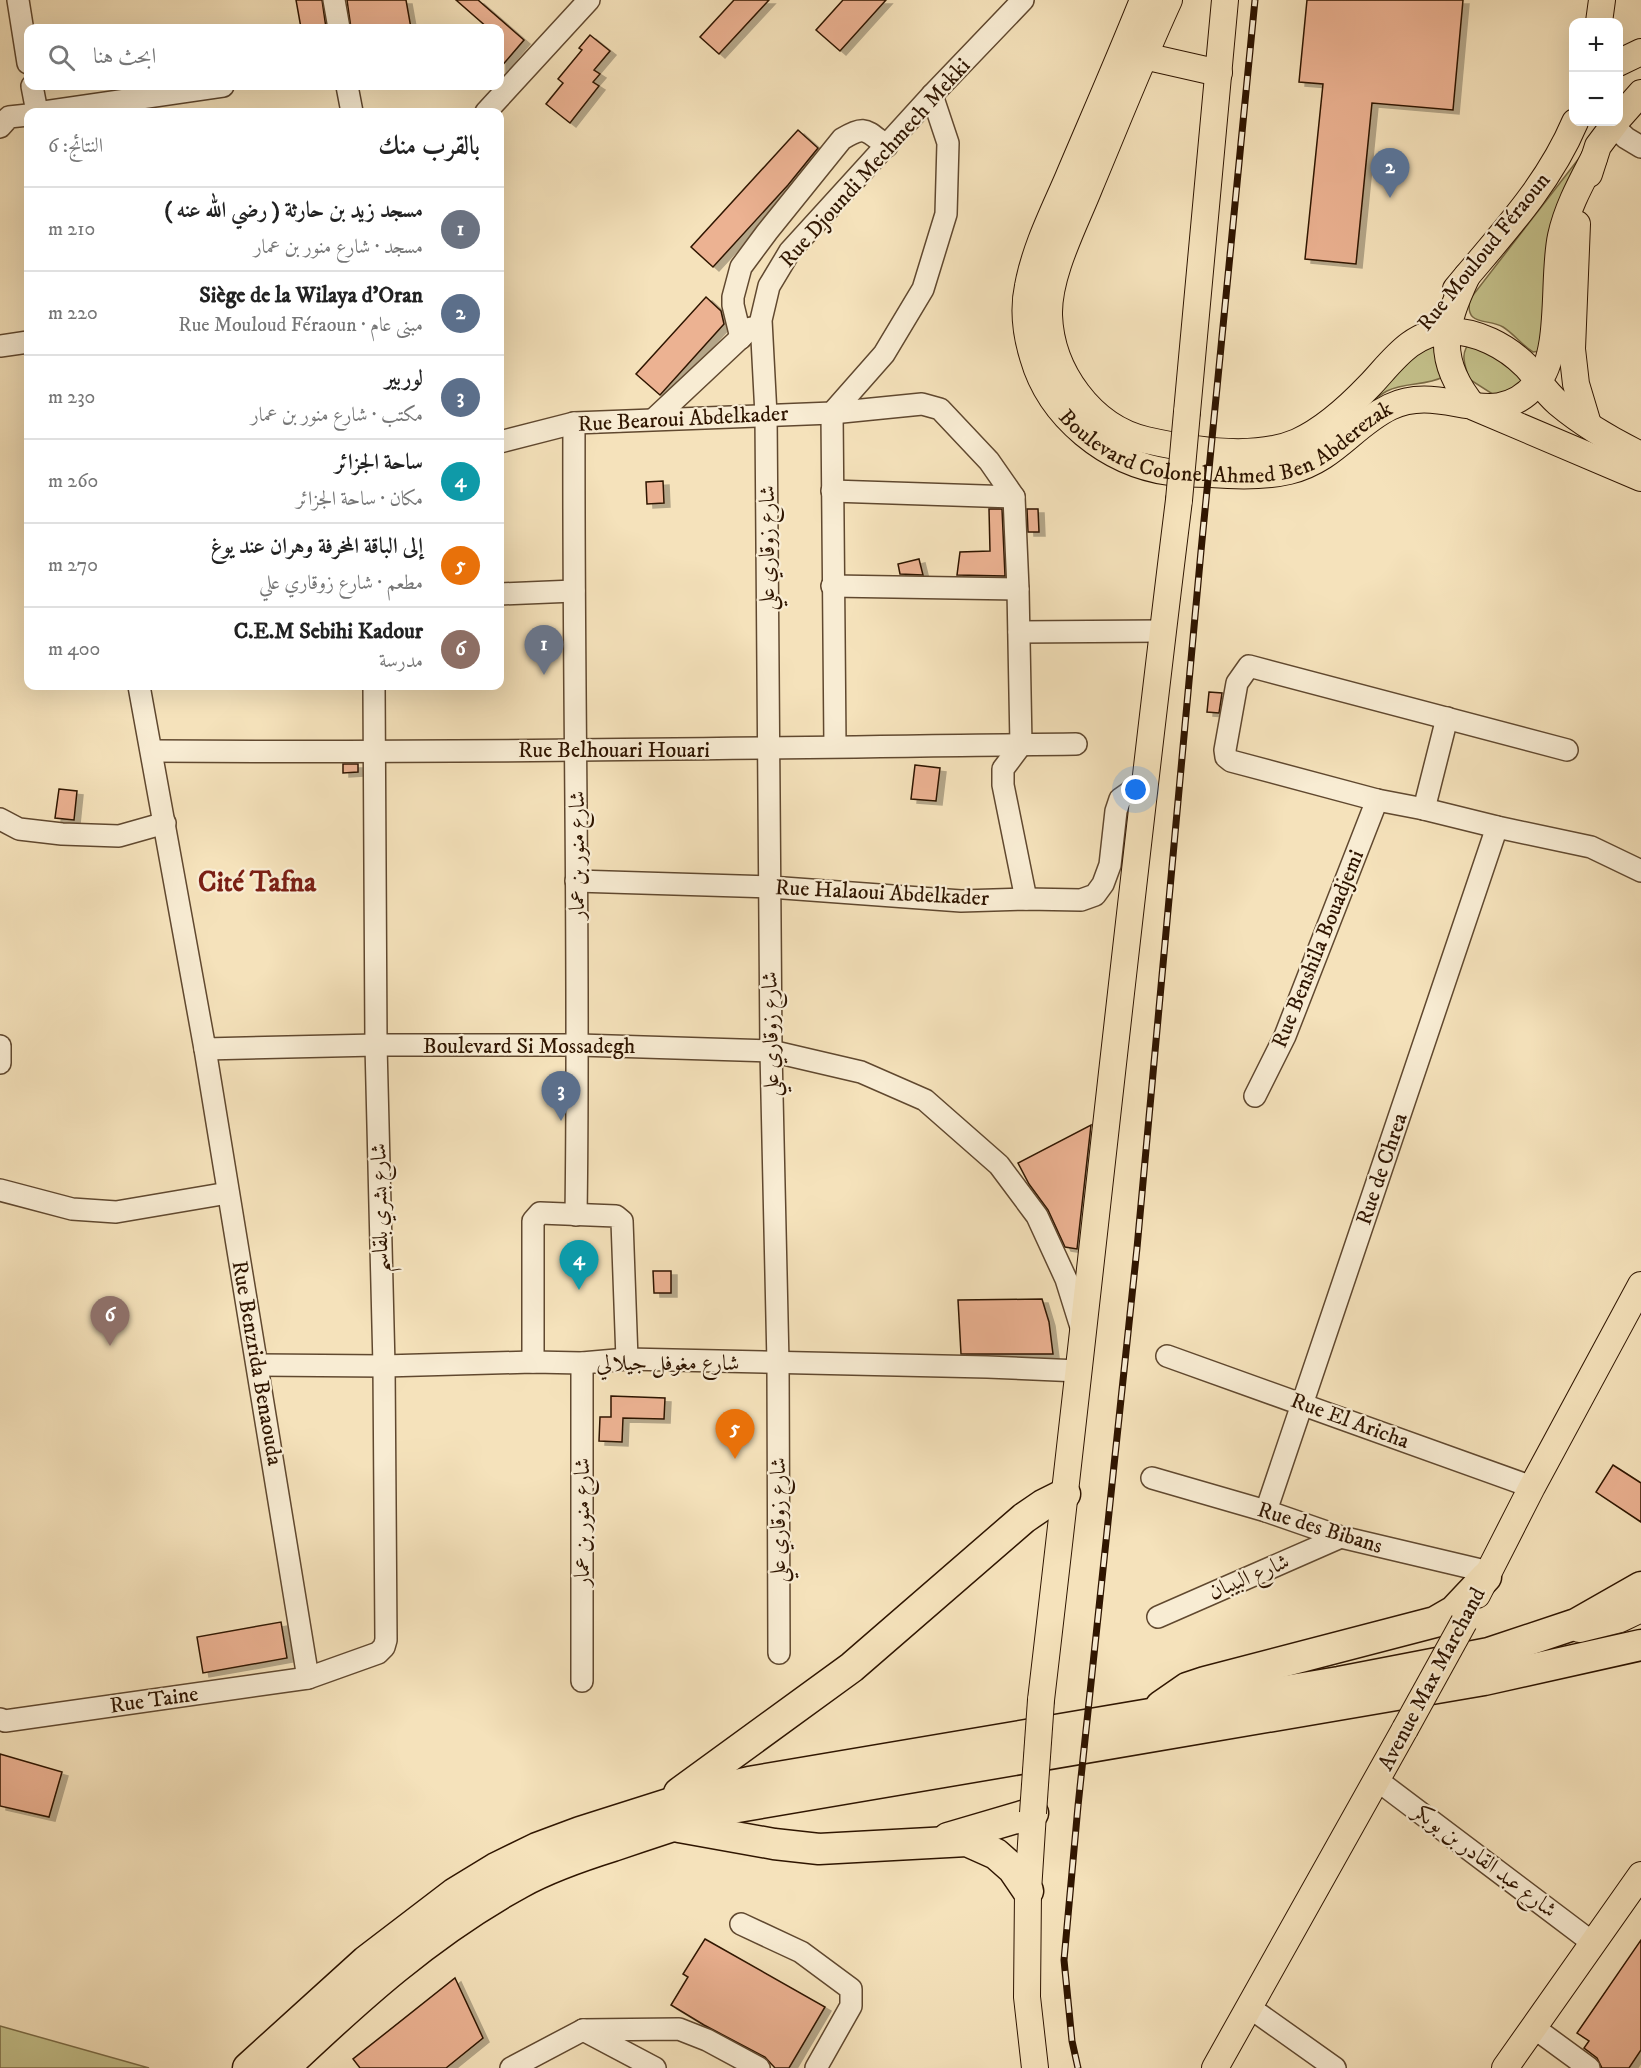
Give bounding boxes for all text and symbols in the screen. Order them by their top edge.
map controls [1569,18,1623,126]
button: + [1569,18,1623,72]
search box [24,24,504,90]
icon: search [45,41,78,74]
text: ابحث هنا [93,43,156,70]
street label: Rue Djoundi Mechmech Mekki [774,53,976,273]
button: − [1569,72,1623,126]
text: بالقرب منك [378,130,480,163]
text: النتائج: 6 [48,134,103,159]
pin: 2 [1370,148,1410,198]
street label: Rue Mouloud Féraoun [1412,167,1557,337]
text: مسجد زيد بن حارثة ( رضي الله عنه ) [165,197,423,224]
text: 210 m [48,217,95,242]
text: 1 [457,217,464,242]
text: مسجد · شارع منور بن عمار [254,235,423,260]
text: Siège de la Wilaya d'Oran [199,282,423,309]
text: 220 m [48,301,98,326]
text: 2 [456,301,465,326]
text: مبنى عام · Rue Mouloud Féraoun [178,313,423,338]
text: لوربير [385,365,423,392]
text: 230 m [48,385,95,410]
text: 3 [457,385,464,410]
street label: Boulevard Colonel Ahmed Ben Abderezak [1046,391,1412,417]
text: Boulevard Colonel Ahmed Ben Abderezak [1053,395,1397,489]
street label: Rue Bearoui Abdelkader [577,400,790,438]
text: مكتب · شارع منور بن عمار [251,403,423,428]
text: ساحة الجزائر [335,449,423,476]
text: 260 m [48,469,98,494]
text: 4 [455,469,466,494]
street label: شارع زوقاري علي [754,485,788,611]
text: مكان · ساحة الجزائر [296,487,423,512]
text: إلى الباقة المخرفة وهران عند يوغ [210,533,423,560]
text: 270 m [48,553,98,578]
text: 5 [456,553,465,578]
text: مطعم · شارع زوقاري علي [259,571,423,596]
text: C.E.M Sebihi Kadour [234,618,423,645]
pin: 1 [524,626,564,675]
text: 400 m [48,637,100,662]
text: 6 [455,637,466,662]
text: مدرسة [379,649,423,674]
street label: Rue Belhouari Houari [518,737,710,764]
your location [1121,775,1150,804]
street label: شارع منور بن عمار [564,791,595,921]
street label: Rue Benshila Bouadjemi [1266,846,1370,1052]
district label: Cité Tafna [198,865,317,900]
street label: Rue Halaoui Abdelkader [774,874,990,912]
street label: شارع زوقاري علي [756,971,793,1097]
street label: Boulevard Si Mossadegh [423,1033,636,1060]
pin: 3 [542,1072,580,1121]
street label: Rue de Chrea [1350,1109,1414,1229]
street label: شارع بشري بلقاسم [365,1143,402,1273]
pin: 4 [560,1240,598,1290]
street label: Rue Benzrida Benaouda [226,1258,288,1468]
pin: 6 [90,1296,130,1346]
street label: شارع مغوفل جيلالي [596,1350,740,1381]
street label: Rue El Aricha [1287,1387,1414,1455]
pin: 5 [716,1410,754,1459]
street label: شارع زوقاري علي [765,1457,799,1583]
street label: شارع منور بن عمار [569,1458,600,1588]
street label: Rue des Bibans [1254,1496,1386,1560]
street label: شارع البيبان [1204,1548,1295,1610]
street label: Avenue Max Marchand [1372,1583,1492,1775]
street label: Rue Taine [108,1680,200,1720]
street label: شارع عبد القادر بن بوبكر [1404,1797,1562,1927]

